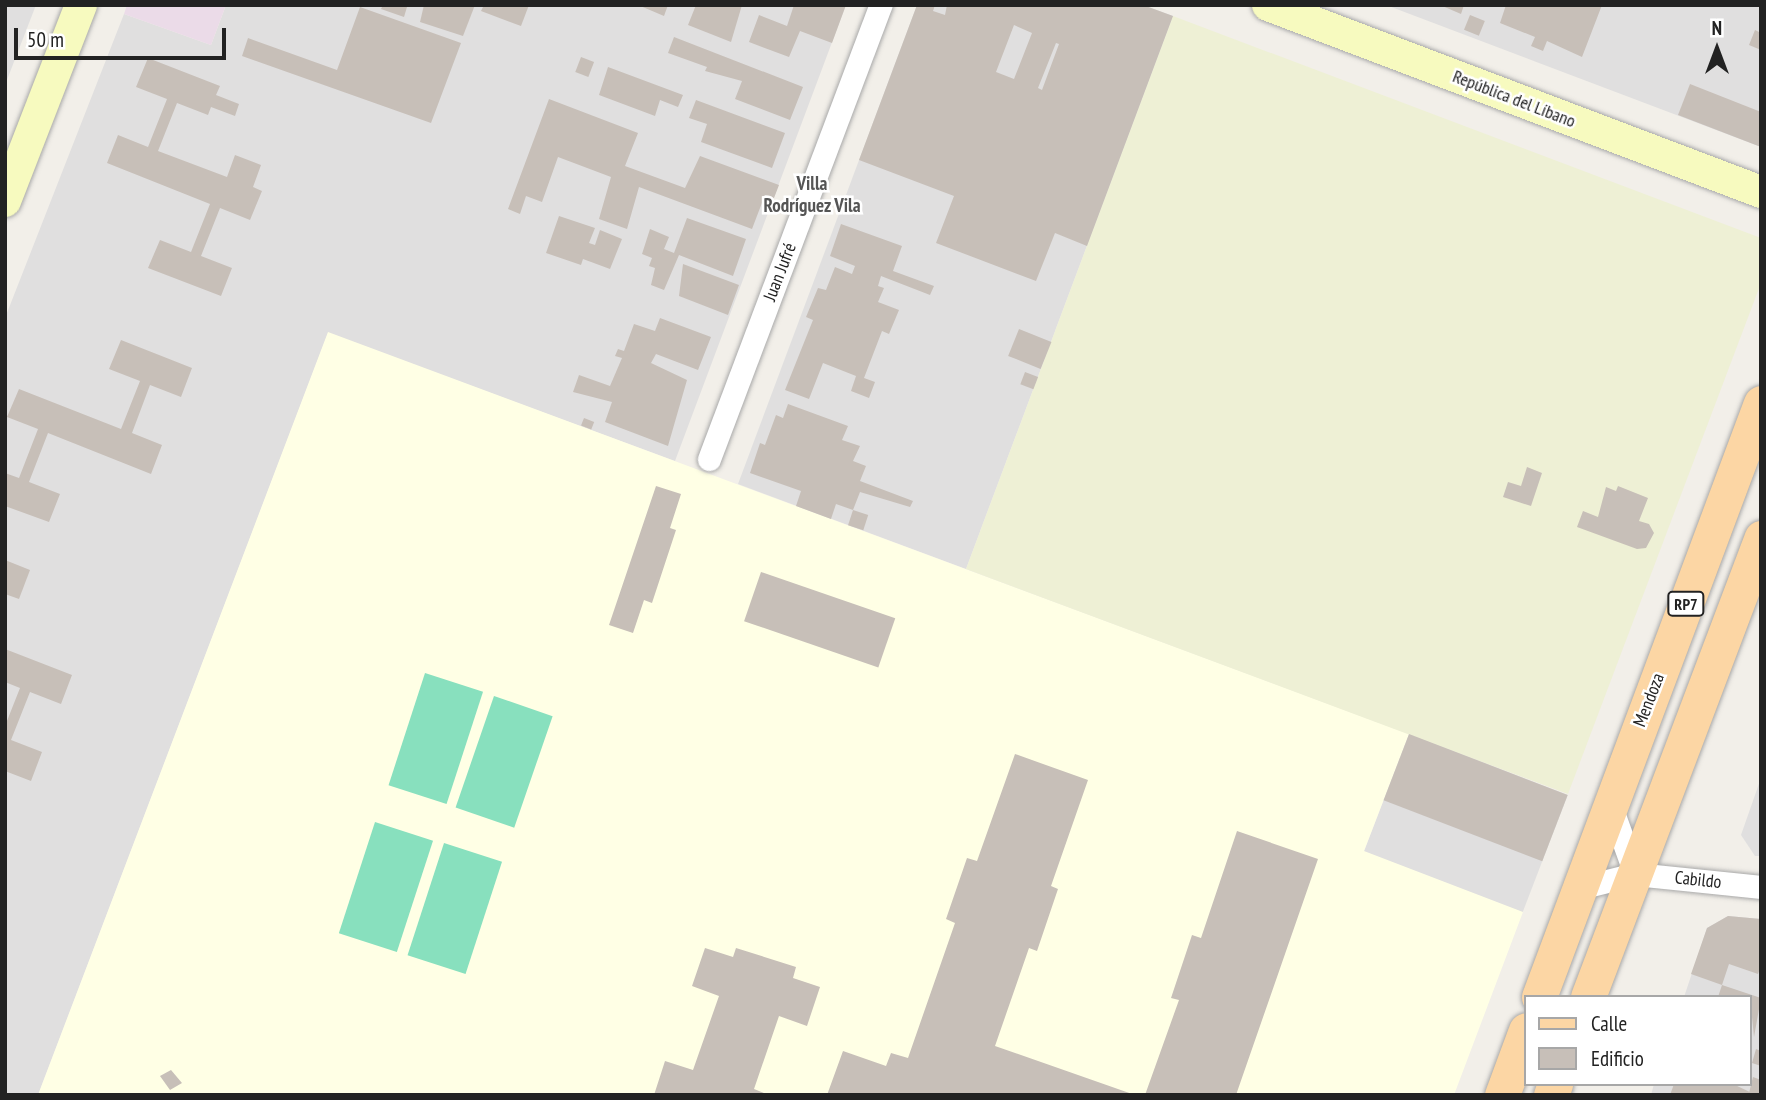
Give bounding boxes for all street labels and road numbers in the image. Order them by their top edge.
street label: República del Líbano [1450,66,1578,132]
street label: Juan Jufré [759,240,801,304]
road number: RP7 [1667,592,1705,617]
street label: Mendoza [1629,670,1669,730]
street label: Cabildo [1674,867,1722,893]

